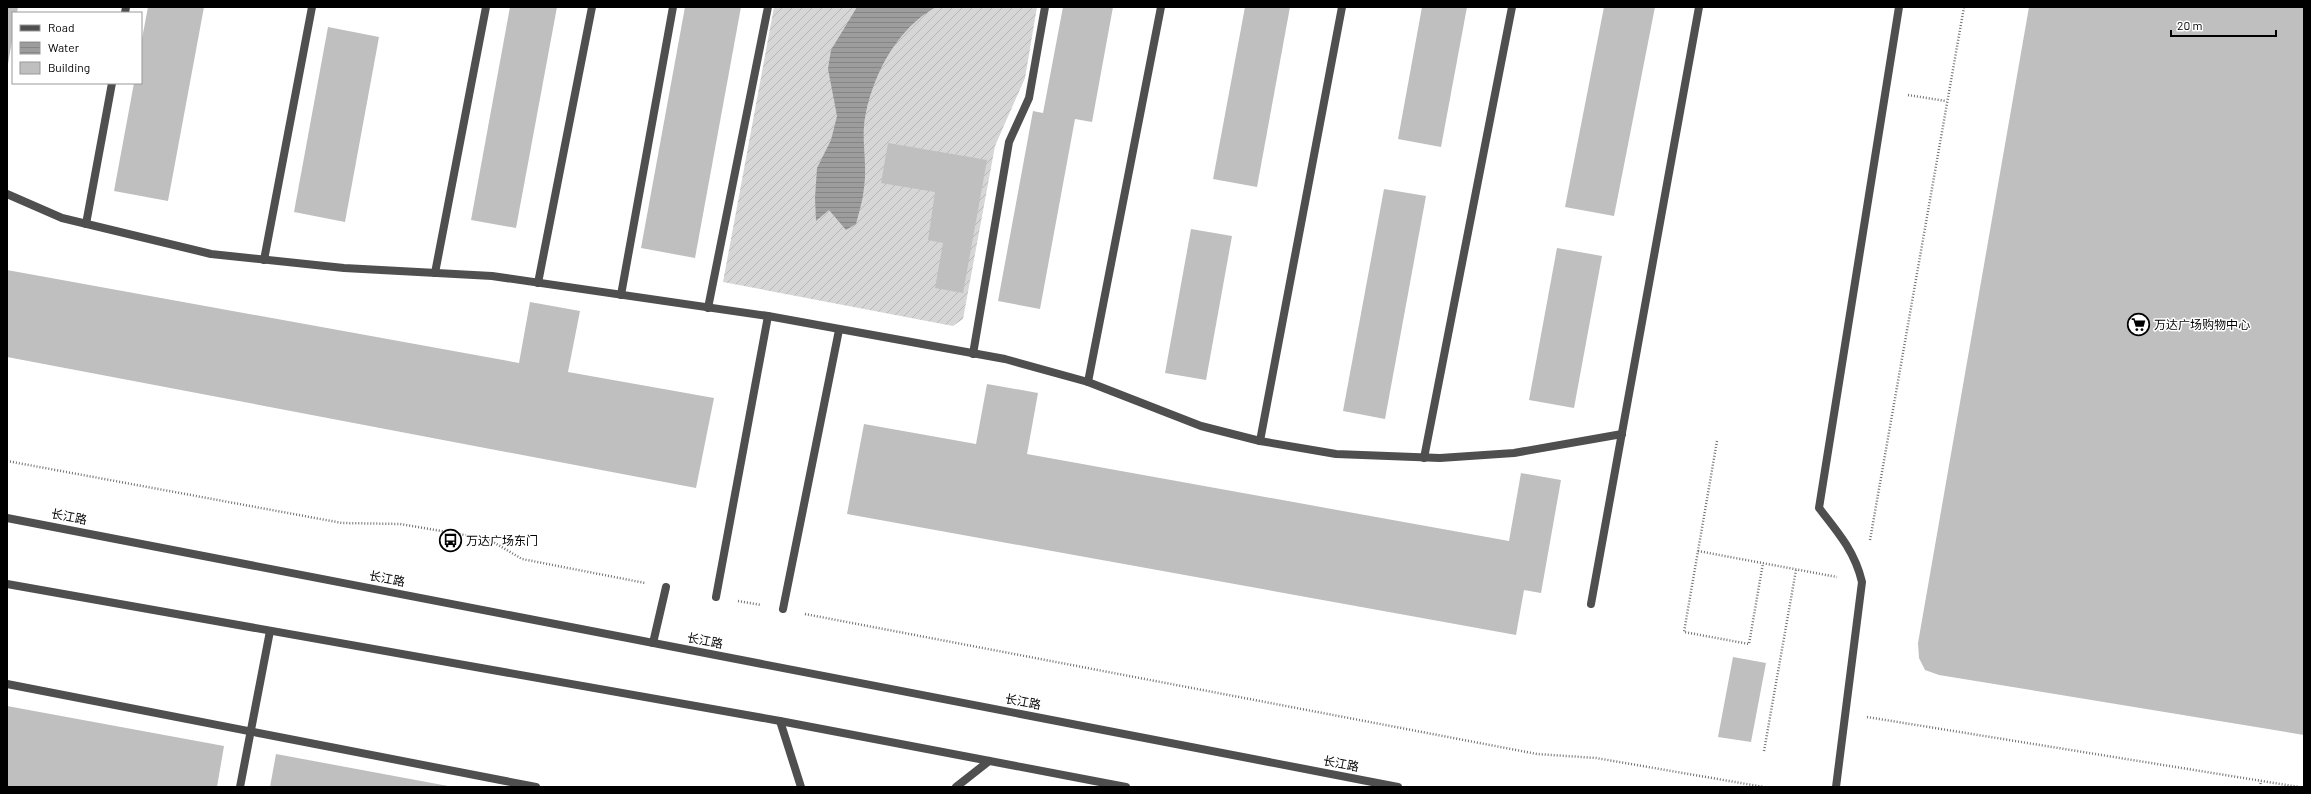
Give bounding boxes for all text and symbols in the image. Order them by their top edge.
legend [12,12,142,84]
scale bar [2171,12,2276,38]
text: 20 m [2177,18,2203,32]
text: Road [48,20,75,34]
text: Water [48,40,80,54]
text: Building [48,60,90,74]
supermarket icon: 万达广场购物中心 [2126,312,2152,338]
place label: 万达广场购物中心 [2154,317,2250,331]
street label: 长江路 [50,506,88,526]
bus stop icon: 万达广场东门 [438,528,464,554]
place label: 万达广场东门 [466,533,538,547]
street label: 长江路 [368,568,406,588]
street label: 长江路 [686,630,724,650]
street label: 长江路 [1004,691,1042,711]
street label: 长江路 [1322,753,1360,773]

